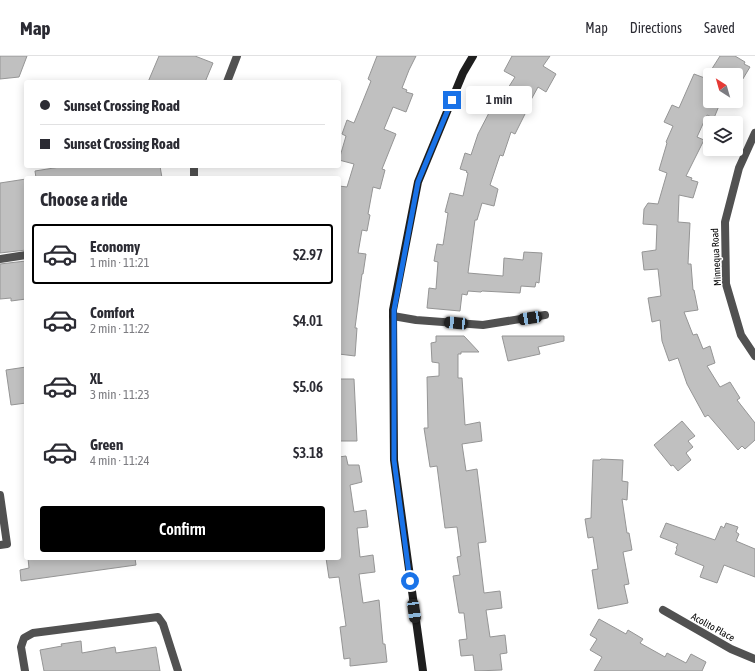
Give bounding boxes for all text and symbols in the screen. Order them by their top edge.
text: Map [20,17,51,39]
text: Map [585,20,608,36]
text: Directions [630,20,682,36]
text: Saved [704,20,735,36]
north arrow [703,68,743,108]
map controls [703,68,743,156]
callout: 1 min [466,86,532,114]
route end [443,91,461,109]
text: 1 min [486,92,512,107]
text: Sunset Crossing Road [64,97,180,114]
button: layers [703,116,743,156]
text: Sunset Crossing Road [64,135,180,152]
text: Choose a ride [40,189,128,210]
street label: Minnequa Road [709,228,723,286]
icon: car [42,236,78,272]
text: Economy [90,238,140,255]
text: $2.97 [293,246,323,263]
text: 1 min · 11:21 [90,255,150,270]
icon: car [42,302,78,338]
text: Comfort [90,304,134,321]
car [517,310,543,326]
text: $4.01 [293,312,323,329]
car [444,316,468,330]
text: 2 min · 11:22 [90,321,150,336]
icon: car [42,368,78,404]
text: XL [90,370,103,387]
text: $5.06 [293,378,323,395]
text: 3 min · 11:23 [90,387,150,402]
icon: car [42,434,78,470]
text: Green [90,436,123,453]
text: $3.18 [293,444,323,461]
text: 4 min · 11:24 [90,453,150,468]
button: Confirm [40,506,325,552]
route start [401,572,419,590]
car [406,598,422,624]
street label: Acolito Place [690,611,737,644]

